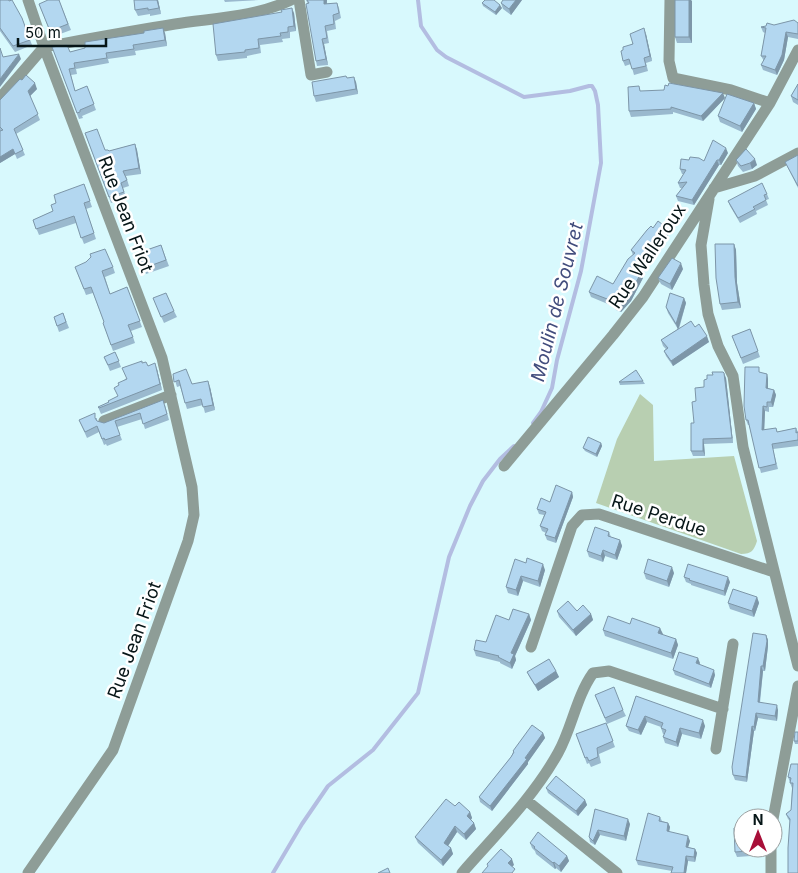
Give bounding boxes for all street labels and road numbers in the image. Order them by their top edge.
street label: Rue Jean Friot [94,153,158,275]
street label: Rue Walleroux [604,200,690,312]
street label: Rue Perdue [609,490,709,540]
street label: Rue Jean Friot [103,579,165,701]

